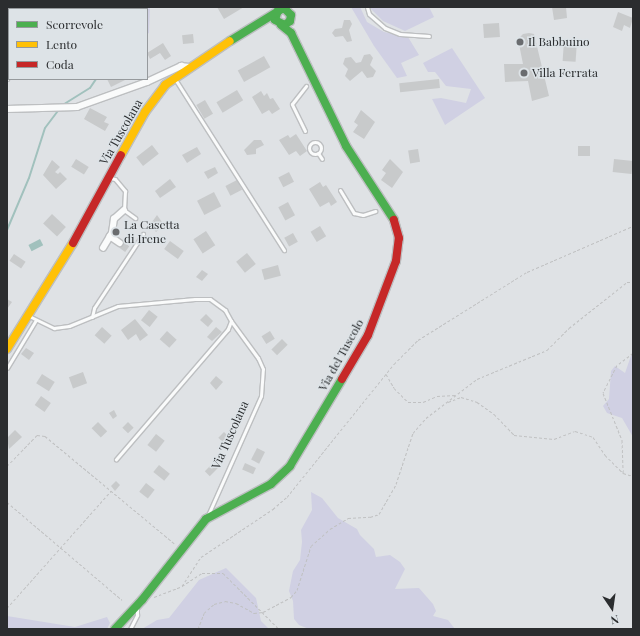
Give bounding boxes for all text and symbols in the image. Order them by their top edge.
legend [8,8,148,80]
text: Scorrevole [46,16,103,32]
place label: Il Babbuino [528,35,590,49]
text: Lento [46,36,77,52]
marker: Il Babbuino [515,37,525,47]
text: Coda [46,56,74,72]
place label: Villa Ferrata [532,66,598,80]
marker: Villa Ferrata [519,68,529,78]
street label: Via Tuscolana [96,97,146,167]
place label: La Casetta di Irene [124,218,180,246]
marker: La Casetta di Irene [111,227,121,237]
street label: Via del Tuscolo [315,316,367,394]
street label: Via Tuscolana [208,399,252,471]
north arrow [592,588,632,628]
text: N [609,612,620,628]

